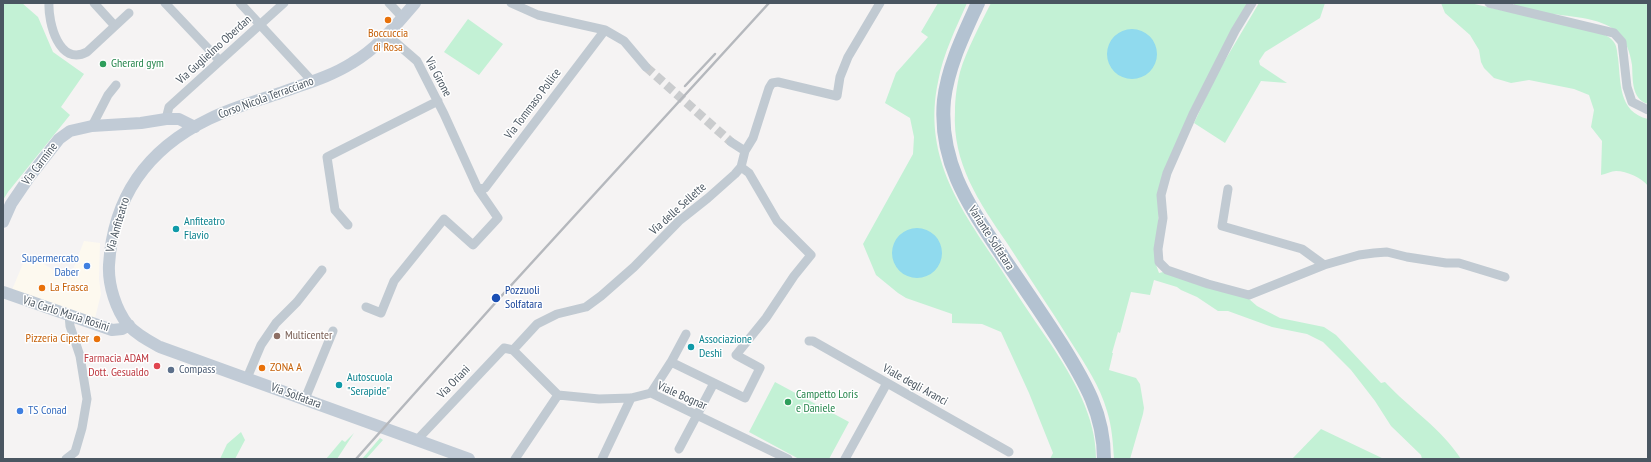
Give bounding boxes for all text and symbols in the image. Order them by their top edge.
street label: Via Guglielmo Oberdan [174,13,254,87]
marker: Boccuccia di Rosa [383,15,393,25]
place label: Boccuccia di Rosa [368,27,408,55]
street label: Via Girone [422,55,454,99]
place label: Gherard gym [111,57,164,71]
marker: Gherard gym [98,59,108,69]
street label: Via Tommaso Pollice [502,66,564,142]
street label: Corso Nicola Terracciano [216,74,316,122]
street label: Via Carmine [19,140,61,188]
street label: Via delle Sellette [647,180,709,238]
street label: Via Anfiteatro [103,196,133,254]
street label: Variante Solfatara [965,203,1017,273]
place label: Anfiteatro Flavio [184,215,225,243]
marker: Anfiteatro Flavio [171,224,181,234]
place label: Supermercato Daber [22,252,79,280]
marker: Supermercato Daber [82,261,92,271]
place label: La Frasca [50,281,88,295]
marker: La Frasca [37,283,47,293]
place label: Pozzuoli Solfatara [505,284,542,312]
marker: Pozzuoli Solfatara [490,292,502,304]
street label: Via Carlo Maria Rosini [21,293,111,335]
place label: Multicenter [285,329,332,343]
marker: Multicenter [272,331,282,341]
place label: Pizzeria Cipster [25,332,89,346]
place label: Associazione Deshi [699,333,752,361]
marker: Pizzeria Cipster [92,334,102,344]
marker: Associazione Deshi [686,342,696,352]
place label: Farmacia ADAM Dott. Gesualdo [84,352,149,380]
marker: Farmacia ADAM Dott. Gesualdo [152,361,162,371]
place label: ZONA A [270,361,302,375]
street label: Viale degli Aranci [880,361,950,409]
street label: Via Oriani [435,362,473,402]
place label: Compass [179,363,215,377]
marker: ZONA A [257,363,267,373]
marker: Compass [166,365,176,375]
place label: Autoscuola "Serapide" [347,371,393,399]
street label: Viale Bognar [655,379,709,413]
street label: Via Solfatara [269,380,323,412]
marker: Autoscuola "Serapide" [334,380,344,390]
place label: Campetto Loris e Daniele [796,388,858,416]
marker: Campetto Loris e Daniele [783,397,793,407]
place label: TS Conad [28,404,67,418]
marker: TS Conad [15,406,25,416]

